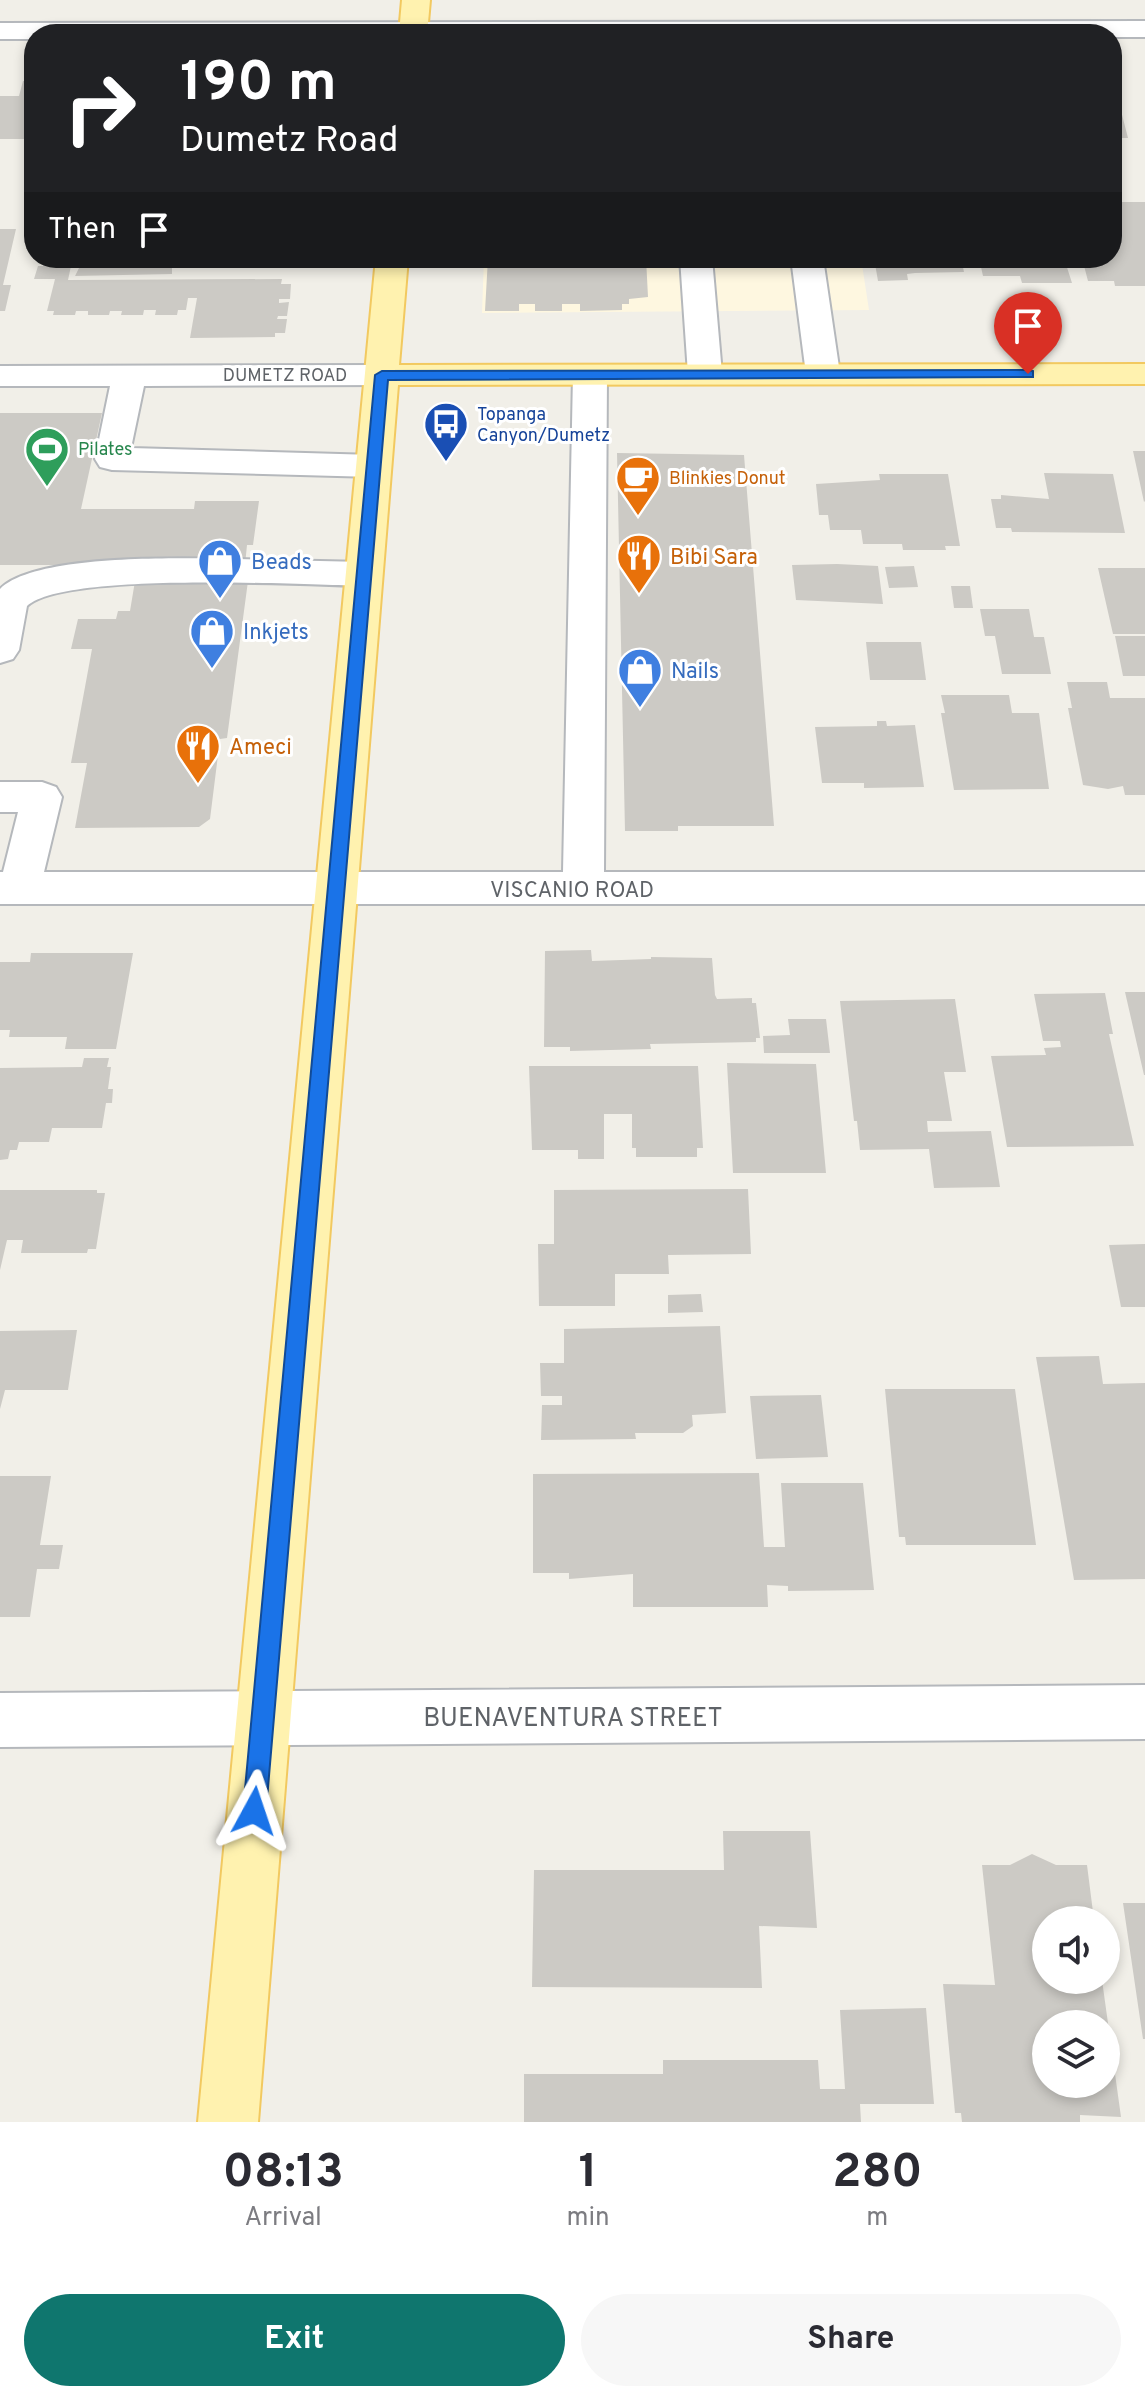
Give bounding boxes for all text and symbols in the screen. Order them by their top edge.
text: 190 m [180,50,337,120]
icon: right [48,56,152,160]
text: Dumetz Road [180,119,398,165]
icon: arrive [132,208,176,252]
text: Then [48,212,116,249]
pin [994,292,1062,374]
icon: arrive [1006,304,1050,348]
street label: DUMETZ ROAD [223,365,347,388]
bus stop icon: Topanga Canyon/Dumetz [422,400,470,463]
place label: Topanga Canyon/Dumetz [477,404,610,448]
sports icon: Pilates [23,425,71,488]
place label: Pilates [78,439,132,462]
cafe icon: Blinkies Donut [614,454,662,517]
place label: Blinkies Donut [669,468,786,491]
restaurant icon: Bibi Sara [615,532,663,595]
shop icon: Beads [196,537,244,600]
place label: Bibi Sara [670,545,758,572]
place label: Beads [251,550,312,577]
shop icon: Inkjets [188,607,236,670]
place label: Inkjets [243,620,309,647]
shop icon: Nails [616,646,664,709]
place label: Nails [671,659,719,686]
restaurant icon: Ameci [174,722,222,785]
place label: Ameci [229,735,292,762]
street label: VISCANIO ROAD [490,878,654,905]
street label: BUENAVENTURA STREET [423,1703,723,1736]
position arrow [212,1769,296,1853]
map controls [1032,1906,1120,2098]
button: sound [1032,1906,1120,1994]
button: layers [1032,2010,1120,2098]
text: 08:13 [222,2144,344,2204]
text: 1 [578,2144,598,2204]
text: 280 [832,2144,923,2204]
text: Arrival [244,2202,322,2235]
text: min [566,2202,610,2235]
text: m [866,2202,888,2235]
button: Exit [24,2294,565,2386]
button: Share [581,2294,1121,2386]

